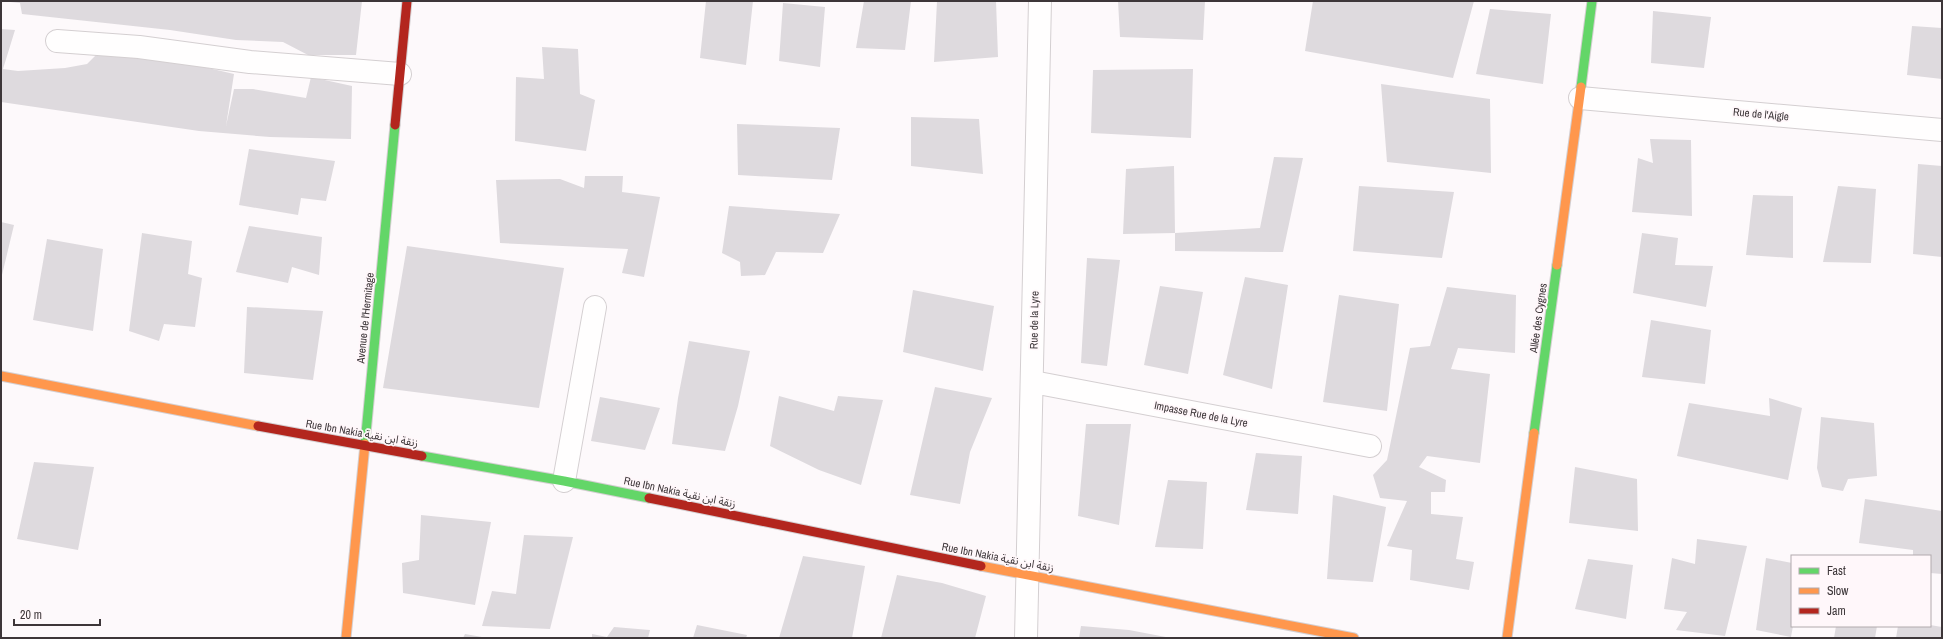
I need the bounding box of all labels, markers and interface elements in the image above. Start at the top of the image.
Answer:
street label: Rue de l'Aigle [1733,105,1789,123]
street label: Avenue de l'Hermitage [353,272,377,365]
street label: Allée des Cygnes [1526,282,1550,355]
street label: Rue de la Lyre [1026,291,1042,349]
street label: Impasse Rue de la Lyre [1153,398,1249,430]
street label: Rue Ibn Nakia زنقة ابن نقية [305,416,419,450]
street label: Rue Ibn Nakia زنقة ابن نقية [623,473,737,511]
street label: Rue Ibn Nakia زنقة ابن نقية [941,539,1055,575]
legend [1791,555,1931,627]
text: Fast [1827,563,1846,579]
text: Slow [1827,583,1849,599]
scale bar [14,601,100,627]
text: Jam [1827,603,1846,619]
text: 20 m [20,607,42,623]

